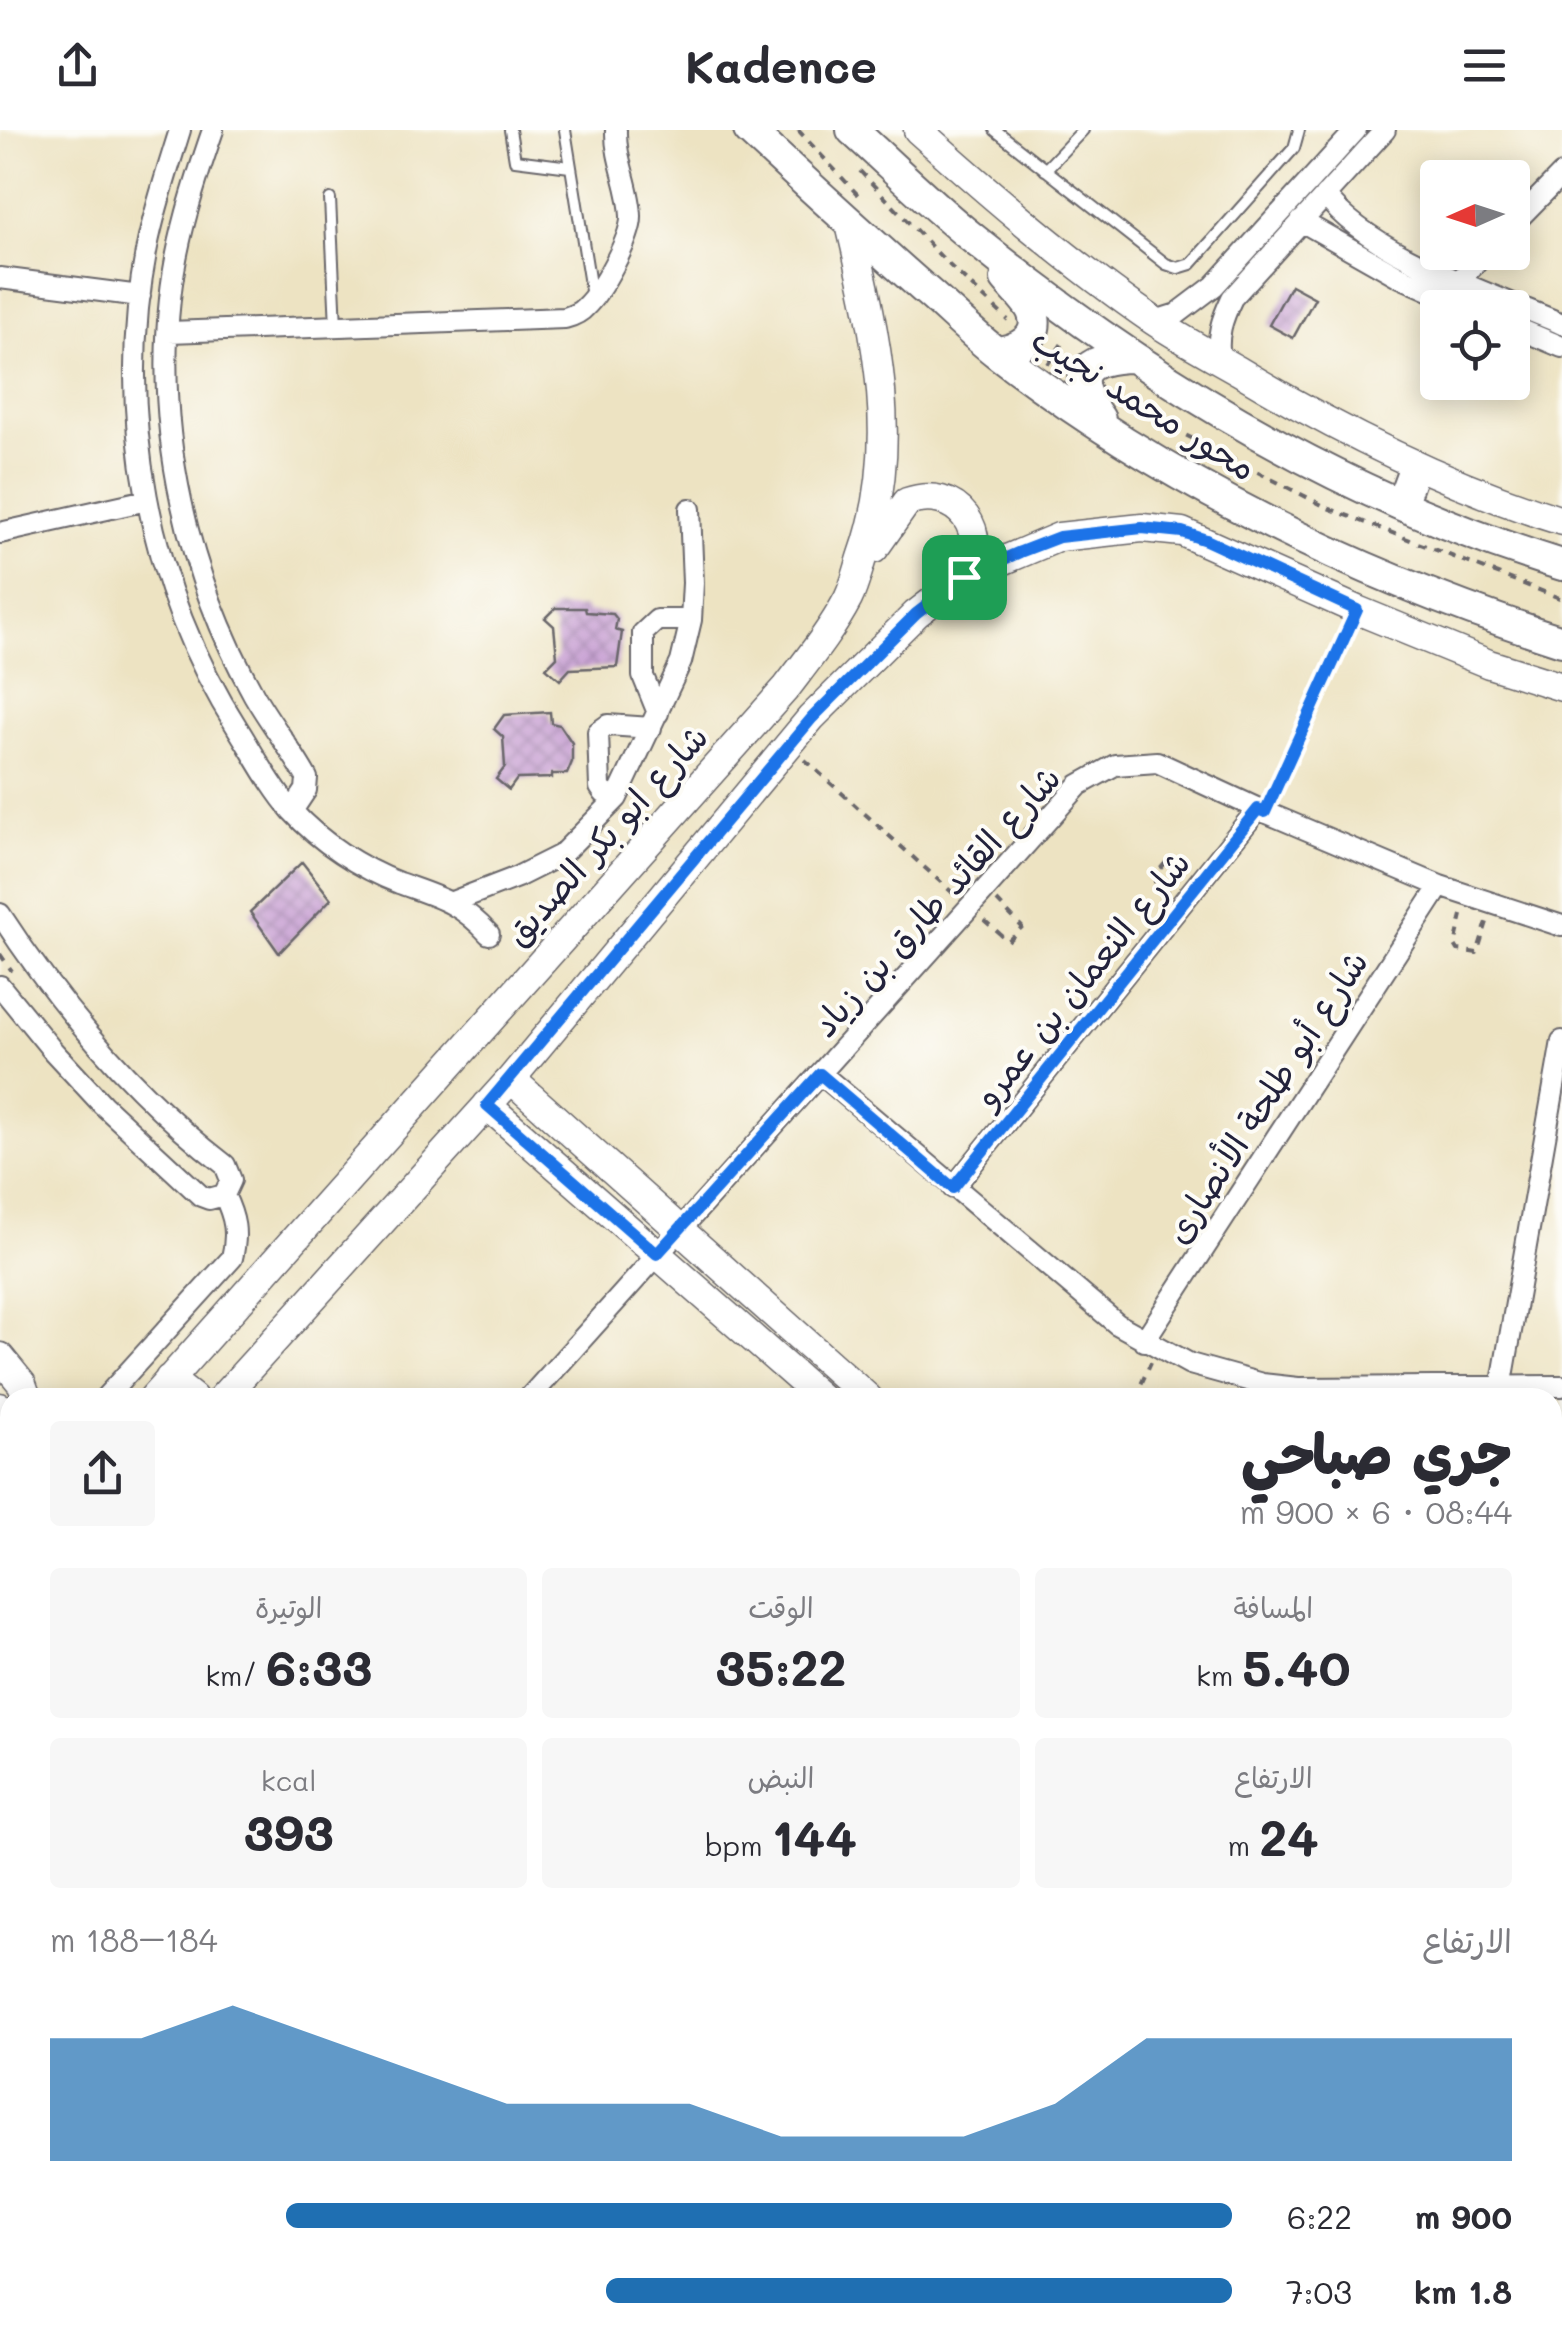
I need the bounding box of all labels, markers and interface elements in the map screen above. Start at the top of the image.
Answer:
text: Kadence [685,36,877,94]
icon: share [50,38,105,93]
icon: menu [1457,38,1512,93]
north arrow [1420,160,1530,270]
map controls [1420,160,1530,400]
button: locate [1420,290,1530,400]
street label: محور محمد نجيب [1024,315,1266,489]
pin [922,535,1007,620]
icon: arrive [937,550,992,605]
street label: شارع ابو بكر الصديق [493,714,720,957]
street label: شارع القائد طارق بن زياد [801,755,1072,1048]
street label: شارع النعمان بن عمرو [961,840,1202,1121]
street label: شارع أبو طلحة الأنصارى [1153,941,1380,1254]
text: جري صباحي [1241,1416,1512,1488]
button: share [50,1421,155,1526]
text: 08:44 · 6 × 900 m [1240,1490,1512,1532]
text: الوتيرة [255,1589,322,1625]
text: الوقت [748,1589,814,1625]
text: المسافة [1233,1589,1313,1625]
text: 6:33 [266,1633,372,1699]
text: 35:22 [716,1633,846,1699]
text: 5.40 [1242,1633,1351,1699]
text: /km [205,1657,266,1693]
text: km [1196,1657,1242,1693]
text: النبض [748,1759,814,1795]
text: الارتفاع [1234,1759,1313,1795]
text: kcal [261,1762,317,1798]
text: 393 [244,1798,334,1864]
text: 144 [771,1803,857,1869]
text: 24 [1259,1803,1319,1869]
text: bpm [705,1827,771,1863]
text: m [1228,1827,1259,1863]
text: 184–188 m [50,1918,217,1960]
text: الارتفاع [1422,1919,1512,1961]
text: 6:22 [1287,2195,1352,2237]
text: 900 m [1415,2195,1512,2237]
text: 7:03 [1286,2270,1352,2312]
text: 1.8 km [1414,2270,1512,2312]

